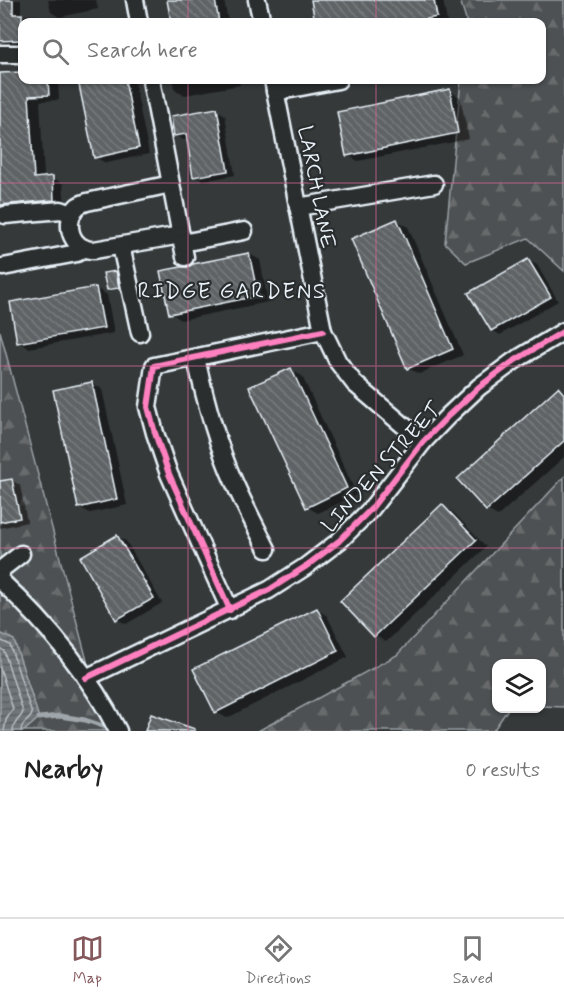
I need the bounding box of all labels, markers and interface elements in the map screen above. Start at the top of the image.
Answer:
search box [18,18,546,84]
icon: search [39,35,72,68]
text: Search here [87,37,198,65]
street label: LARCH LANE [290,123,342,251]
district label: RIDGE GARDENS [138,278,326,306]
street label: LINDEN STREET [316,396,448,539]
map controls [492,659,546,713]
button: layers [492,659,546,713]
text: Nearby [24,753,103,787]
text: 0 results [466,757,540,784]
tab: Map [71,932,104,989]
tab: Directions [245,932,311,989]
tab: Saved [453,932,493,989]

